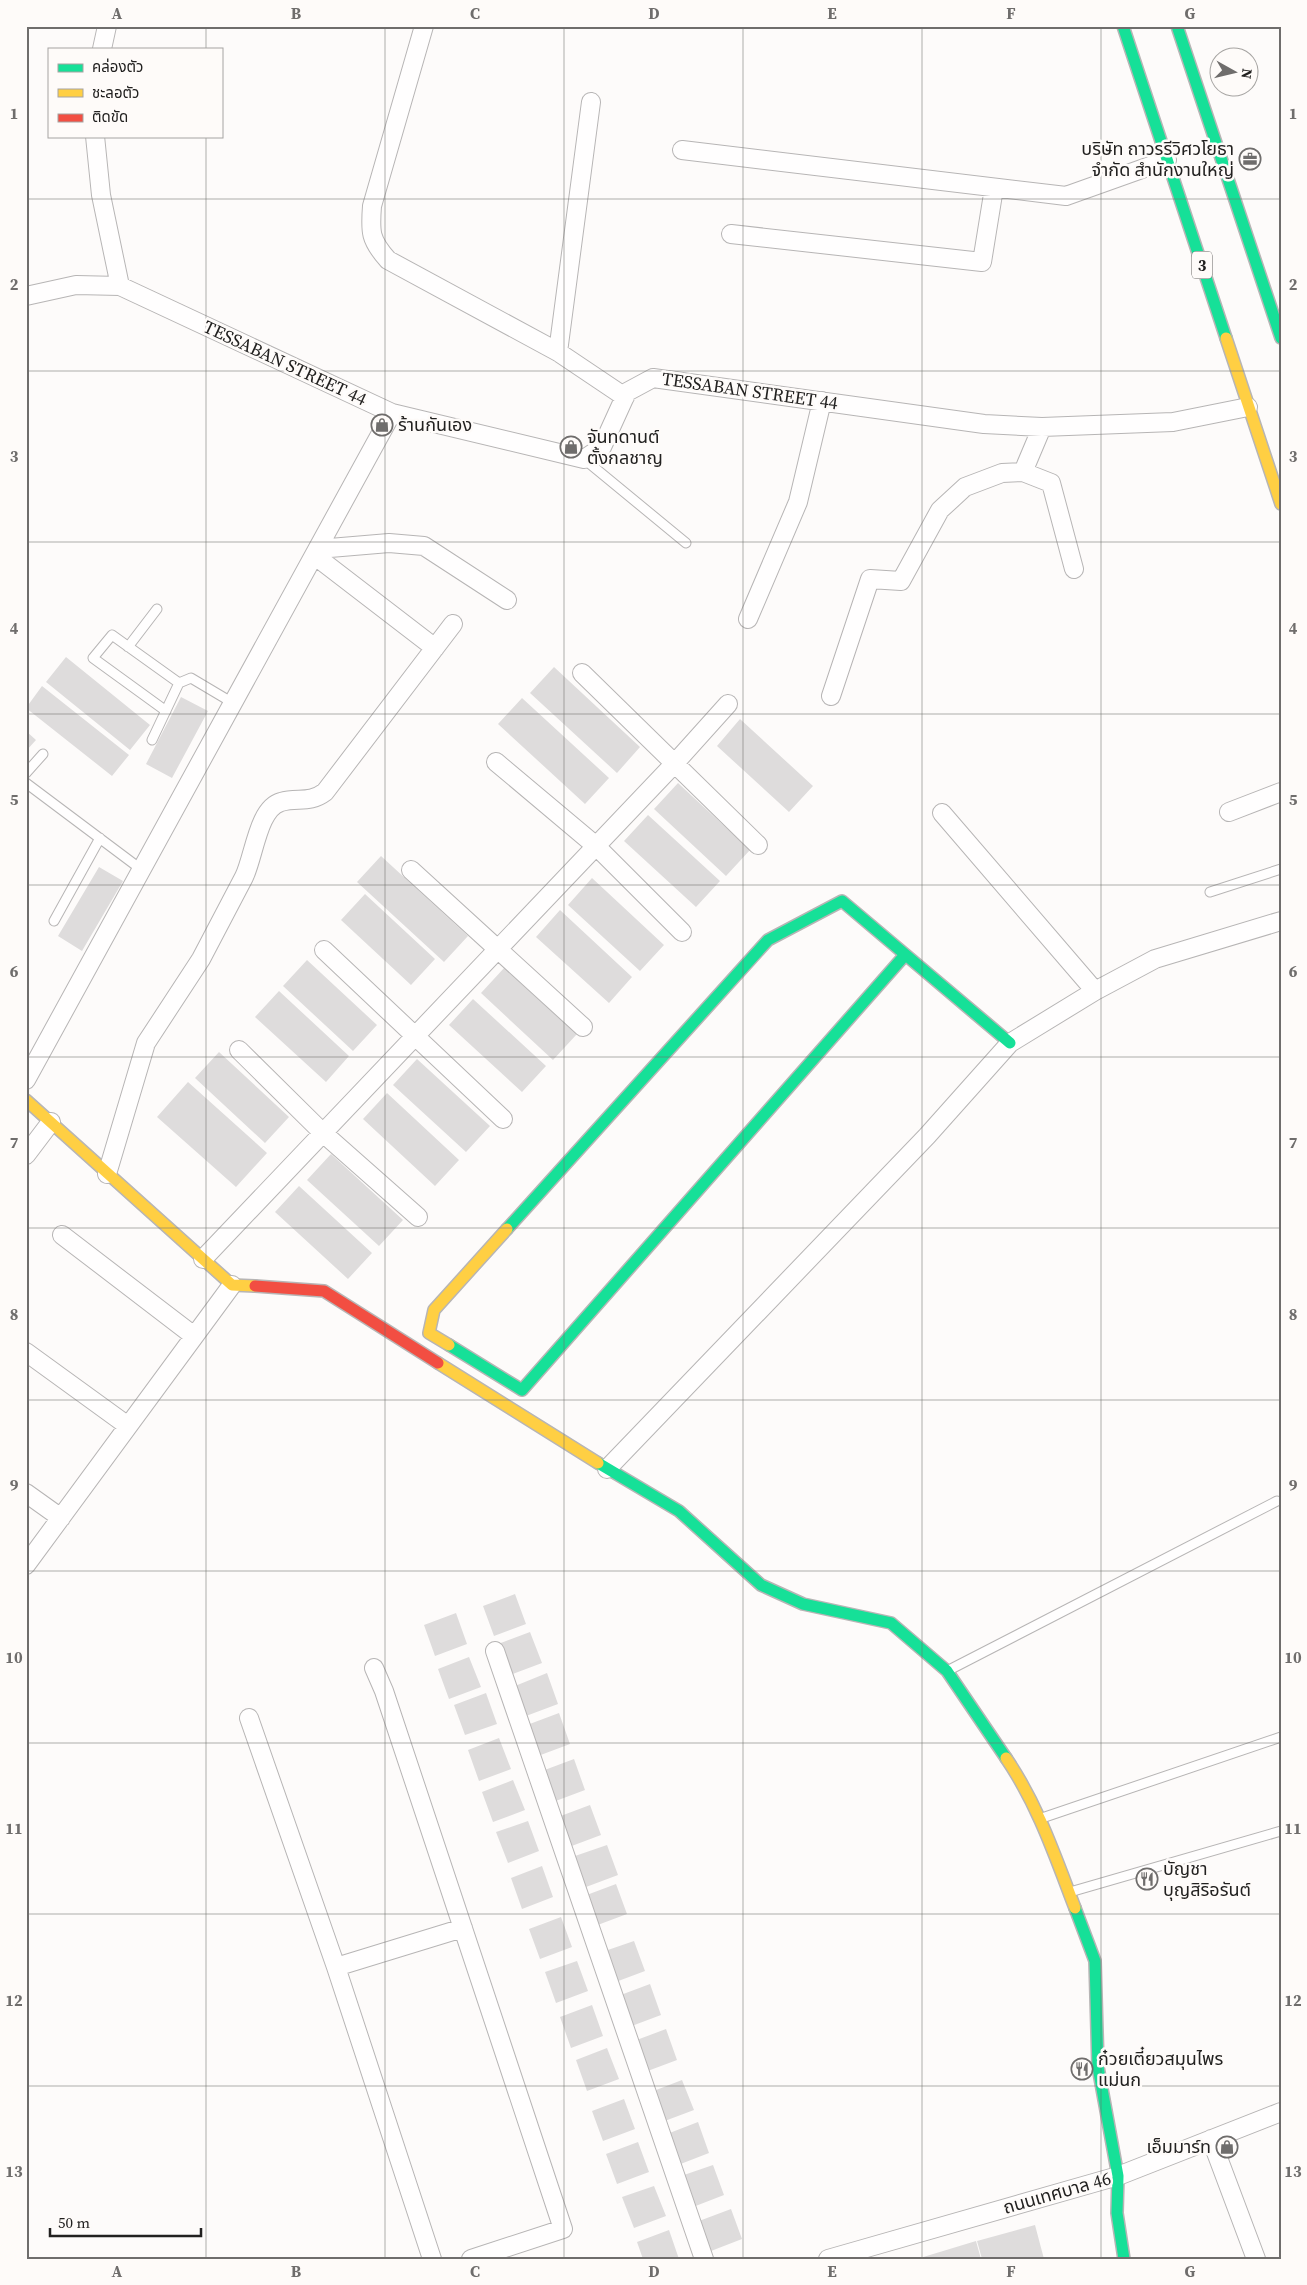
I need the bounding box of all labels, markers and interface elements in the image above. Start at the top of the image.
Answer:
text: A [112,2,123,24]
text: B [291,2,302,24]
text: C [470,2,480,24]
text: D [648,2,660,24]
text: E [827,2,837,24]
text: F [1006,2,1016,24]
text: G [1185,2,1196,24]
legend [48,48,222,138]
north arrow [1210,48,1260,98]
text: คล่องตัว [92,56,143,77]
text: N [1236,67,1257,80]
text: ชะลอตัว [92,82,139,103]
text: 1 [10,102,18,124]
text: 1 [1289,102,1297,124]
text: ติดขัด [92,106,128,127]
place label: บริษัท ถาวรรีวิศวโยธา จำกัด สำนักงานใหญ่ [1081,136,1234,182]
office icon: บริษัท ถาวรรีวิศวโยธา จำกัด สำนักงานใหญ่ [1238,147,1262,171]
road number: 3 [1192,252,1212,278]
text: 2 [10,273,19,295]
text: 2 [1289,273,1298,295]
street label: TESSABAN STREET 44 [200,314,371,411]
street label: TESSABAN STREET 44 [660,366,840,415]
place label: ร้านกันเอง [398,412,472,437]
shop icon: ร้านกันเอง [370,413,394,437]
place label: จันทดานต์ ตั้งกลชาญ [587,424,663,470]
shop icon: จันทดานต์ ตั้งกลชาญ [559,435,583,459]
text: 3 [10,445,19,467]
text: 3 [1289,445,1298,467]
text: 4 [10,617,19,639]
text: 4 [1289,617,1298,639]
text: 5 [10,788,19,810]
text: 5 [1289,788,1298,810]
text: 6 [10,960,19,982]
text: 6 [1289,960,1298,982]
text: 7 [10,1131,19,1153]
text: 7 [1289,1131,1298,1153]
text: 8 [10,1303,18,1325]
text: 8 [1289,1303,1297,1325]
text: 9 [10,1474,19,1496]
text: 9 [1289,1474,1298,1496]
text: 10 [5,1646,23,1668]
text: 10 [1284,1646,1302,1668]
text: 11 [5,1817,23,1839]
text: 11 [1284,1817,1302,1839]
place label: บัญชา บุญสิริอรันต์ [1163,1856,1251,1902]
restaurant icon: บัญชา บุญสิริอรันต์ [1135,1867,1159,1891]
text: 12 [5,1989,23,2011]
text: 12 [1284,1989,1302,2011]
place label: ก๋วยเตี๋ยวสมุนไพร แม่นก [1098,2046,1223,2092]
restaurant icon: ก๋วยเตี๋ยวสมุนไพร แม่นก [1070,2057,1094,2081]
place label: เอ็มมาร์ท [1146,2134,1211,2159]
shop icon: เอ็มมาร์ท [1215,2135,1239,2159]
text: 13 [5,2160,23,2182]
text: 13 [1284,2160,1302,2182]
street label: ถนนเทศบาล 46 [1000,2165,1114,2220]
scale bar [50,2205,201,2237]
text: 50 m [58,2212,90,2233]
text: A [112,2260,123,2282]
text: B [291,2260,302,2282]
text: C [470,2260,480,2282]
text: D [648,2260,660,2282]
text: E [827,2260,837,2282]
text: F [1006,2260,1016,2282]
text: G [1185,2260,1196,2282]

